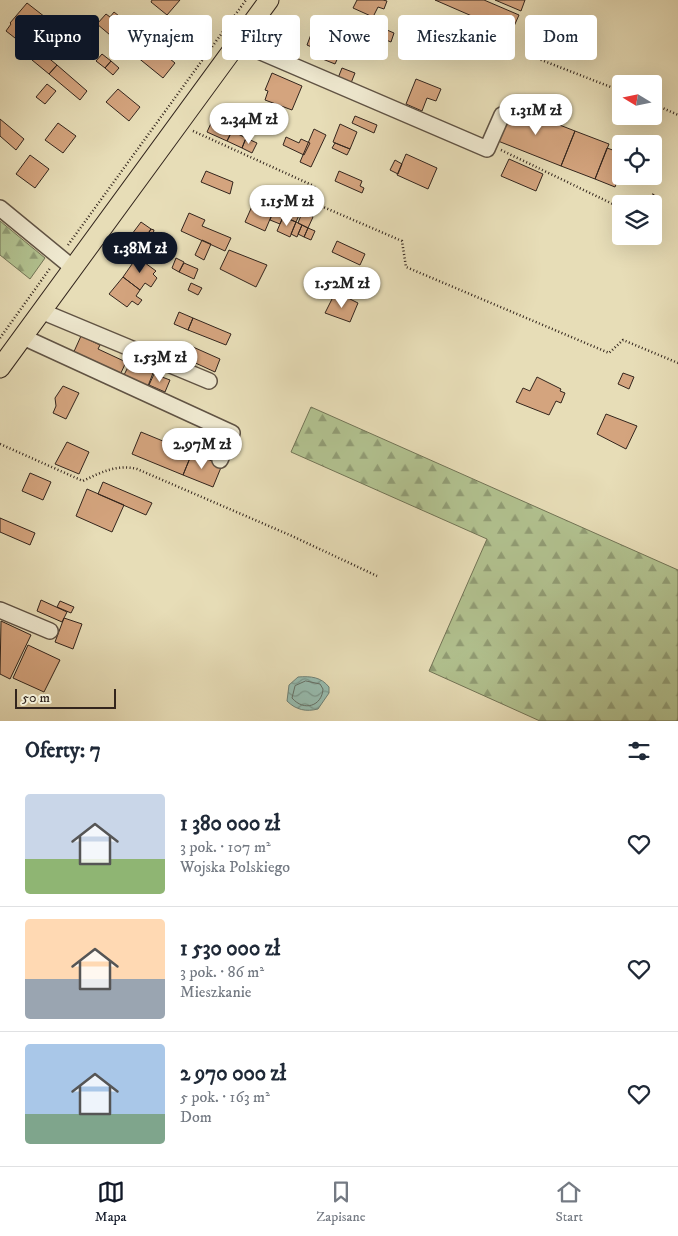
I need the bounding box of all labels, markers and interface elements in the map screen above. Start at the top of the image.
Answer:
chip: Kupno [15,15,99,60]
chip: Wynajem [109,15,212,60]
chip: Filtry [222,15,300,60]
chip: Nowe [310,15,388,60]
chip: Mieszkanie [398,15,515,60]
chip: Dom [525,15,597,60]
north arrow [612,75,662,125]
map controls [612,75,662,245]
pin: 1.31M zł [484,94,588,136]
text: 1.31M zł [510,100,562,120]
pin: 2.34M zł [197,102,301,145]
text: 2.34M zł [221,109,277,129]
button: locate [612,135,662,185]
pin: 1.15M zł [235,184,339,227]
text: 1.15M zł [260,191,314,211]
button: layers [612,195,662,245]
pin: 1.38M zł [88,232,192,274]
text: 1.38M zł [113,238,167,258]
pin: 1.52M zł [290,266,394,309]
text: 1.52M zł [314,273,370,293]
pin: 1.53M zł [108,340,212,383]
text: 1.53M zł [133,347,187,367]
pin: 2.97M zł [150,428,254,470]
text: 2.97M zł [173,434,231,454]
scale bar [15,686,116,709]
text: 50 m [22,689,50,707]
icon: filters [625,737,653,765]
text: Oferty: 7 [25,738,101,764]
text: 1 380 000 zł [180,811,280,837]
icon: home [65,814,125,874]
icon: heart [625,830,653,858]
text: 3 pok. · 107 m² [180,837,271,857]
text: Wojska Polskiego [180,857,290,877]
text: 1 530 000 zł [180,936,280,962]
icon: home [65,939,125,999]
icon: heart [625,955,653,983]
text: 3 pok. · 86 m² [180,962,264,982]
text: Mieszkanie [180,982,252,1002]
text: 2 970 000 zł [180,1061,286,1087]
icon: home [65,1064,125,1124]
icon: heart [625,1080,653,1108]
text: 5 pok. · 163 m² [180,1087,270,1107]
text: Dom [180,1107,212,1127]
tab: Mapa [95,1178,127,1226]
tab: Zapisane [316,1178,365,1226]
tab: Start [555,1178,583,1226]

